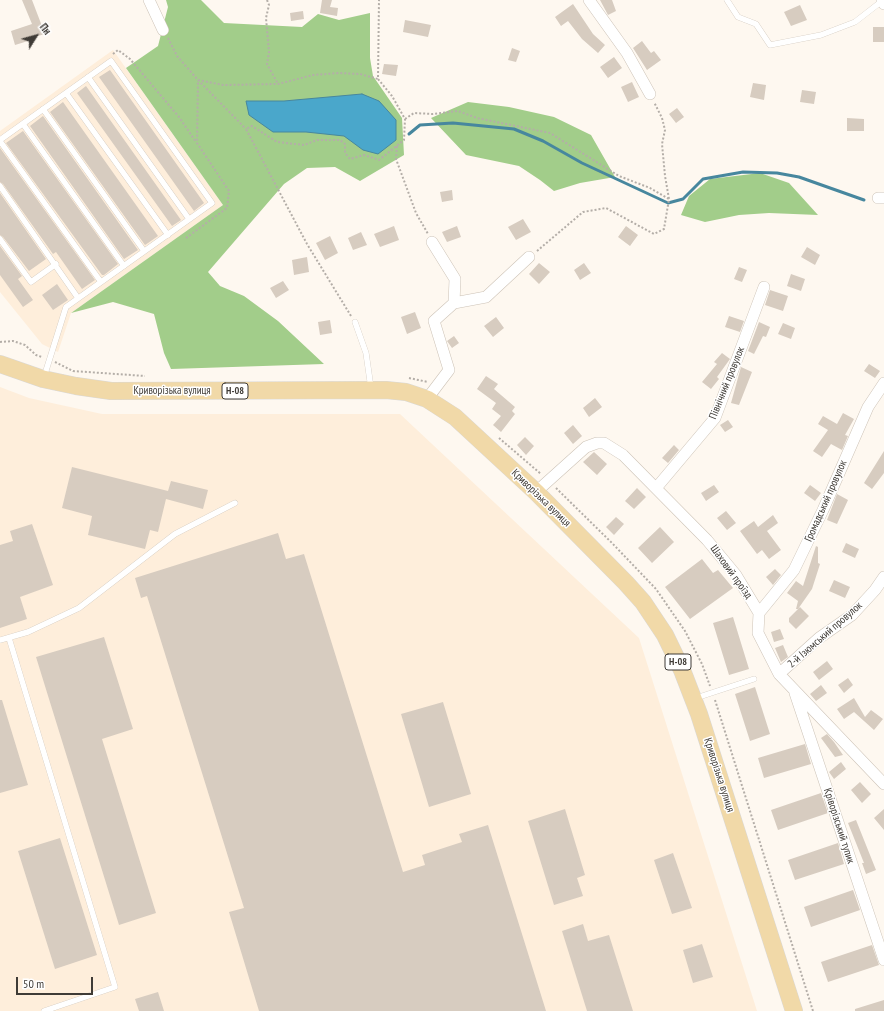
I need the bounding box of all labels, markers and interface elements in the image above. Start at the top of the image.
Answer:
north arrow [16,16,56,56]
text: Пн [37,20,54,37]
street label: Північний провулок [706,345,748,421]
road number: Н-08 [222,383,248,399]
street label: Криворізька вулиця [133,384,211,398]
street label: Громадський провулок [802,458,850,544]
street label: Криворізька вулиця [509,466,573,530]
street label: Шаховий проїзд [707,543,755,601]
street label: 2-й Ізюмський провулок [785,599,865,671]
road number: Н-08 [665,654,691,670]
street label: Криворізька вулиця [701,736,737,814]
street label: Кріворізський тупик [821,787,857,865]
scale bar [18,969,95,995]
text: 50 m [23,976,44,991]

